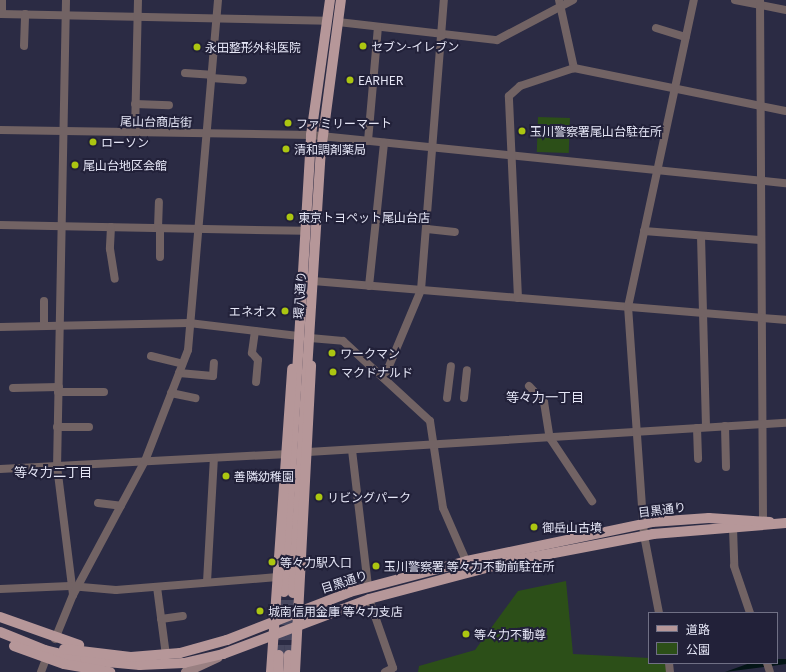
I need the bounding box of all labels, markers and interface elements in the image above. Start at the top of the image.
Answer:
place label: セブン-イレブン [371,39,459,53]
place label: 永田整形外科医院 [205,40,301,54]
marker: セブン-イレブン [358,41,368,51]
marker: 永田整形外科医院 [192,42,202,52]
place label: EARHER [358,73,403,87]
marker: EARHER [345,75,355,85]
street label: 尾山台商店街 [120,113,192,129]
place label: ファミリーマート [296,116,392,130]
marker: ファミリーマート [283,118,293,128]
place label: 玉川警察署尾山台駐在所 [530,124,662,138]
marker: 玉川警察署尾山台駐在所 [517,126,527,136]
place label: ローソン [101,135,149,149]
marker: ローソン [88,137,98,147]
place label: 清和調剤薬局 [294,142,366,156]
marker: 清和調剤薬局 [281,144,291,154]
place label: 尾山台地区会館 [83,158,167,172]
marker: 尾山台地区会館 [70,160,80,170]
place label: 東京トヨペット尾山台店 [298,210,430,224]
marker: 東京トヨペット尾山台店 [285,212,295,222]
street label: 環八通り [290,271,308,319]
place label: エネオス [229,304,277,318]
marker: エネオス [280,306,290,316]
place label: ワークマン [340,346,400,360]
marker: ワークマン [327,348,337,358]
place label: マクドナルド [341,365,413,379]
marker: マクドナルド [328,367,338,377]
district label: 等々力一丁目 [506,389,584,405]
district label: 等々力二丁目 [14,464,92,480]
place label: 善隣幼稚園 [234,469,294,483]
marker: 善隣幼稚園 [221,471,231,481]
place label: リビングパーク [327,490,411,504]
marker: リビングパーク [314,492,324,502]
street label: 目黒通り [637,499,687,519]
place label: 御岳山古墳 [542,520,602,534]
marker: 御岳山古墳 [529,522,539,532]
place label: 等々力駅入口 [280,555,352,569]
marker: 等々力駅入口 [267,557,277,567]
place label: 玉川警察署 等々力不動前駐在所 [384,559,555,573]
marker: 玉川警察署 等々力不動前駐在所 [371,561,381,571]
street label: 目黒通り [319,567,369,595]
place label: 城南信用金庫 等々力支店 [268,604,403,618]
marker: 城南信用金庫 等々力支店 [255,606,265,616]
legend [648,612,778,664]
text: 道路 [686,620,710,637]
place label: 等々力不動尊 [474,627,546,641]
marker: 等々力不動尊 [461,629,471,639]
text: 公園 [686,640,710,657]

